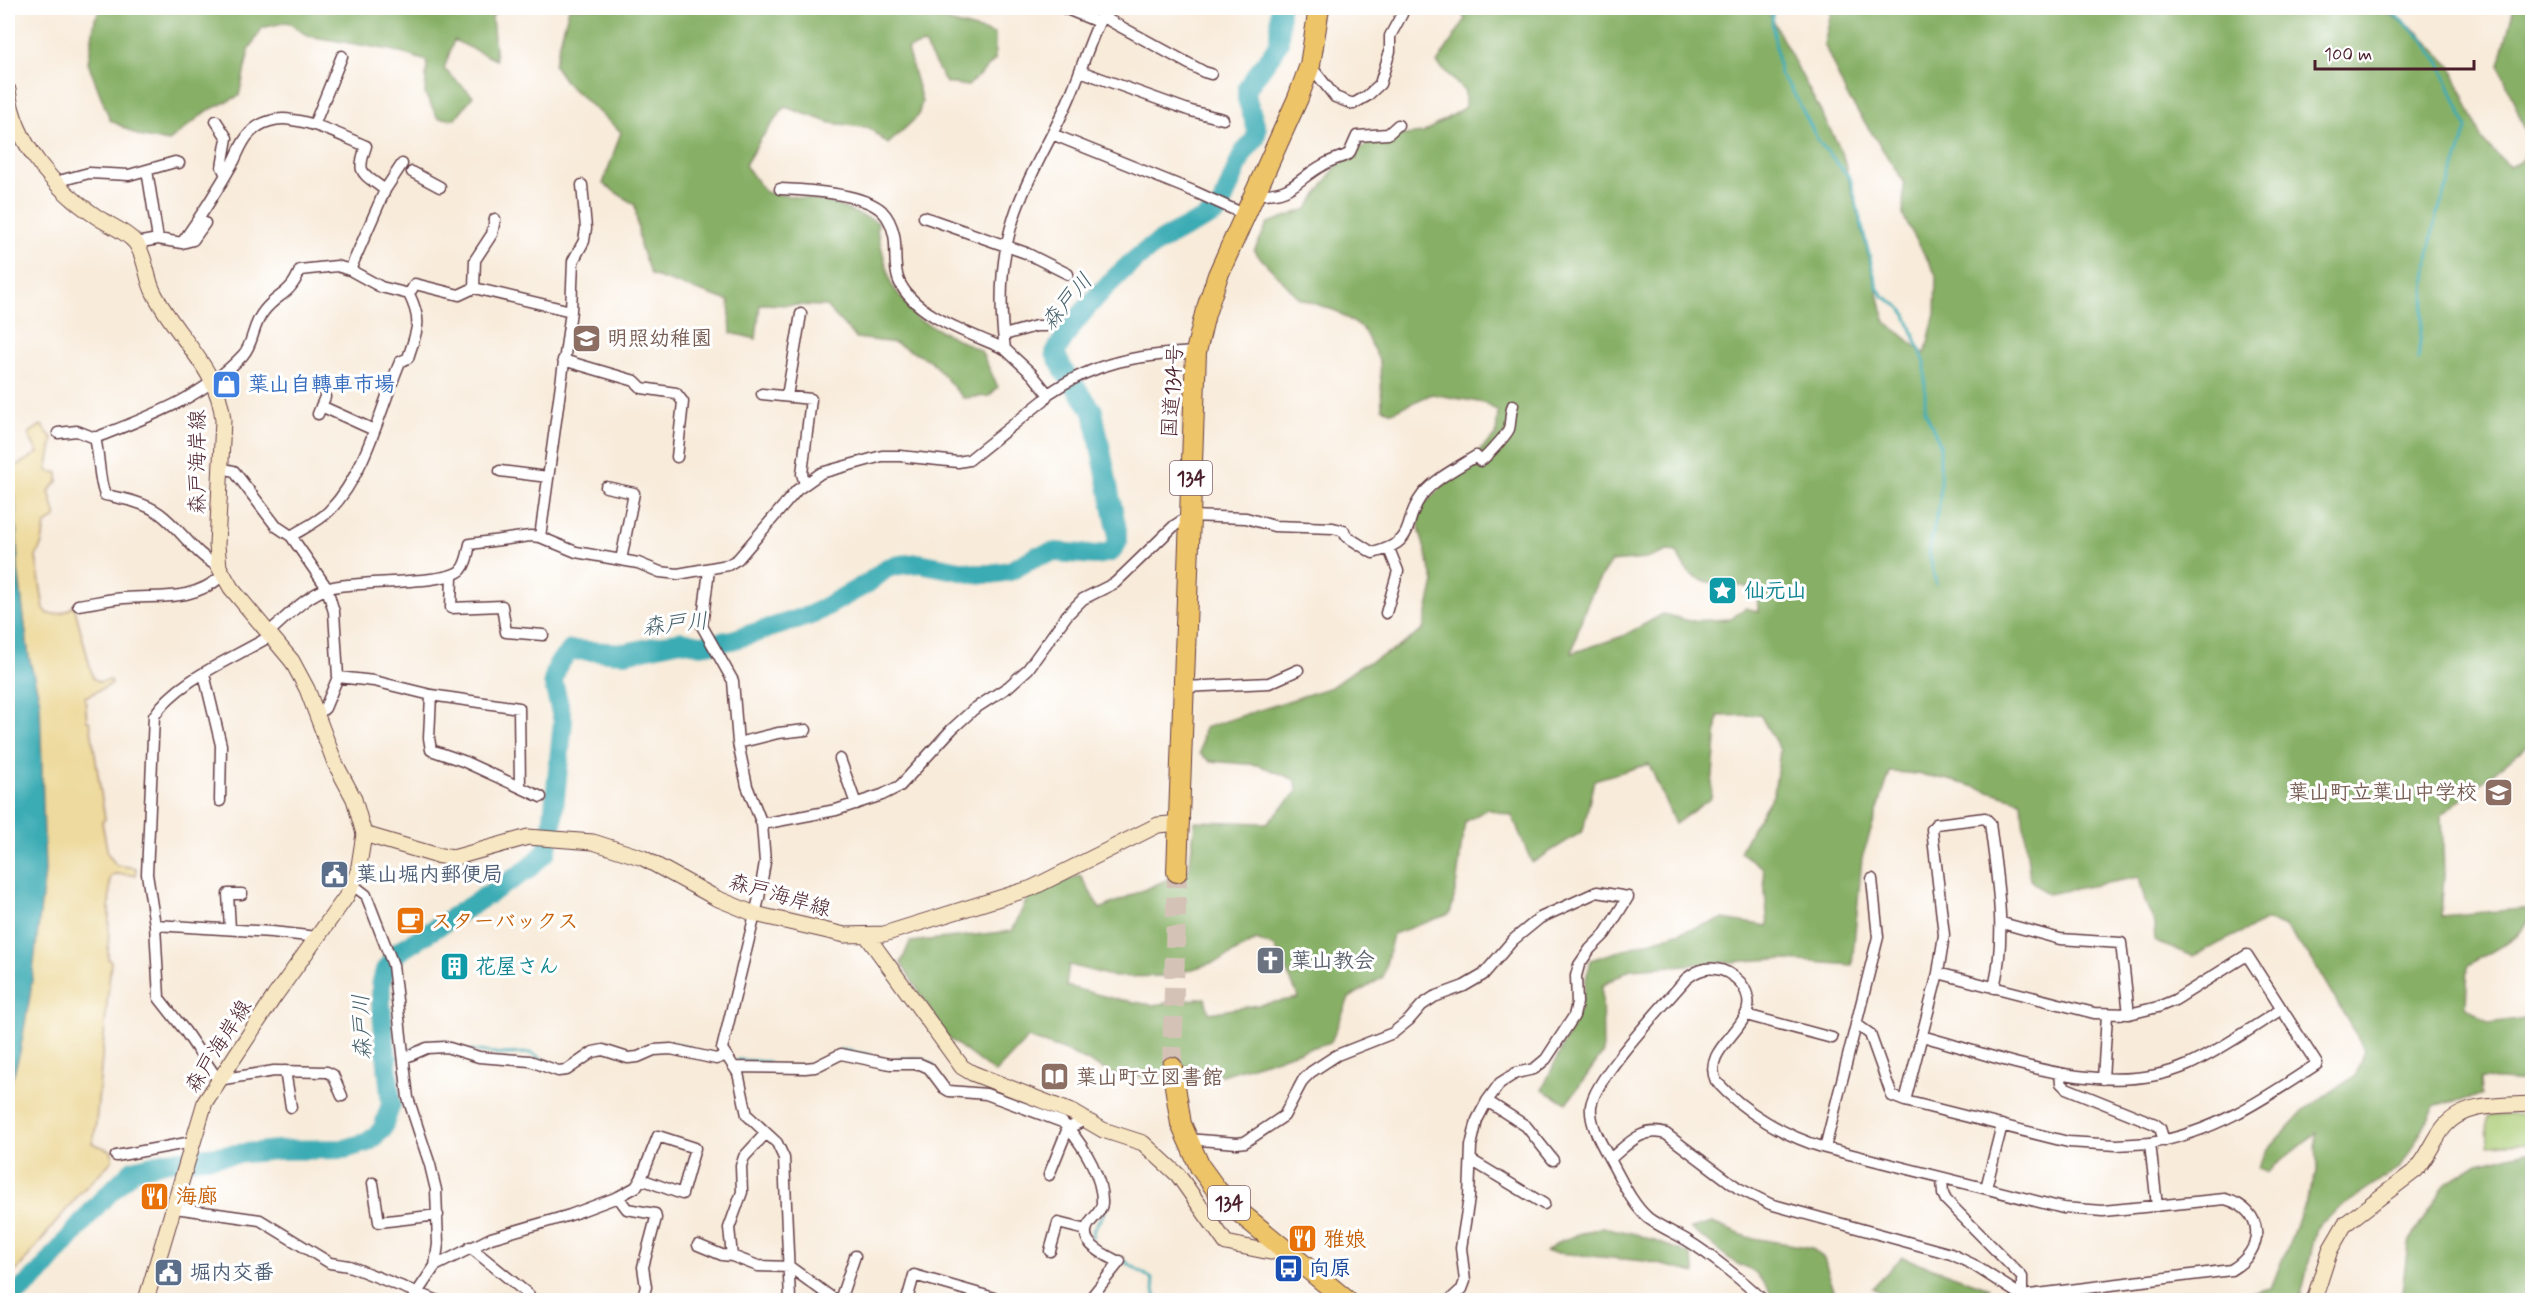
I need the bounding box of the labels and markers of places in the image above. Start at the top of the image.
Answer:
school or university icon: 明照幼稚園 [570,322,602,354]
place label: 明照幼稚園 [607,325,712,353]
shop icon: 葉山自轉車市場 [211,368,243,400]
place label: 葉山自轉車市場 [248,371,395,399]
place icon: 仙元山 [1707,574,1739,606]
place label: 仙元山 [1744,577,1807,605]
school or university icon: 葉山町立葉山中学校 [2482,776,2514,808]
place label: 葉山町立葉山中学校 [2288,779,2477,807]
public building icon: 葉山堀内郵便局 [319,858,351,890]
place label: 葉山堀内郵便局 [356,861,503,889]
cafe icon: スターバックス [394,905,426,937]
place label: スターバックス [431,908,578,936]
church icon: 葉山教会 [1254,944,1286,976]
place label: 葉山教会 [1291,947,1375,975]
building icon: 花屋さん [438,950,470,982]
place label: 花屋さん [475,953,559,981]
library icon: 葉山町立図書館 [1039,1061,1071,1093]
place label: 葉山町立図書館 [1076,1064,1223,1092]
restaurant icon: 海廊 [139,1180,171,1212]
place label: 海廊 [176,1183,218,1211]
restaurant icon: 雅娘 [1287,1223,1319,1255]
place label: 雅娘 [1324,1226,1366,1254]
bus stop icon: 向原 [1272,1252,1304,1284]
place label: 向原 [1309,1255,1351,1283]
public building icon: 堀内交番 [153,1256,185,1288]
place label: 堀内交番 [190,1259,274,1287]

